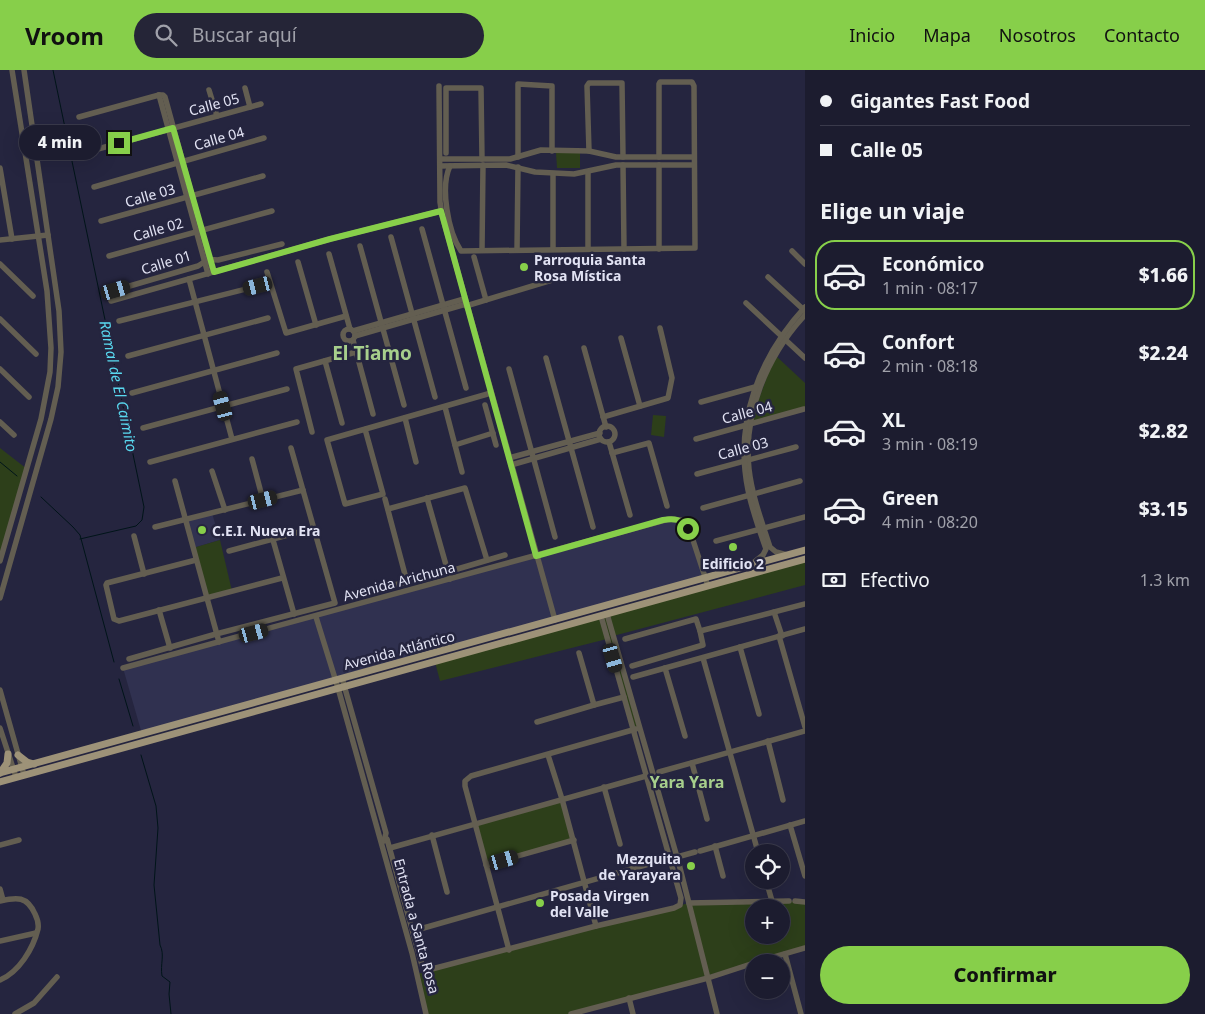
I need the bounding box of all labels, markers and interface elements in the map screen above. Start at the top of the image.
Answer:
search box [134,13,484,58]
text: Vroom [25,19,104,52]
icon: search [152,21,180,49]
text: Buscar aquí [192,22,297,48]
text: Inicio [849,23,895,47]
text: Mapa [923,23,971,47]
text: Nosotros [999,23,1076,47]
text: Contacto [1104,23,1180,47]
street label: Calle 05 [187,88,241,120]
text: Gigantes Fast Food [850,88,1030,114]
street label: Calle 04 [192,122,246,154]
callout: 4 min [19,126,102,160]
text: 4 min [38,131,82,153]
route end [108,132,130,154]
text: Calle 05 [850,137,923,163]
street label: Calle 03 [123,179,177,211]
text: Elige un viaje [820,195,965,225]
street label: Calle 02 [131,213,185,245]
street label: Calle 01 [139,245,193,279]
place label: Parroquia Santa Rosa Mística [534,250,646,285]
text: Económico [882,251,984,277]
icon: car [822,253,867,298]
marker: Parroquia Santa Rosa Mística [518,261,530,273]
text: $1.66 [1139,262,1188,288]
car [241,275,274,297]
text: 1 min · 08:17 [882,277,978,299]
car [99,279,132,301]
water label: Ramal de El Caimito [95,319,143,453]
text: Confort [882,329,954,355]
icon: car [822,331,867,376]
district label: El Tiamo [332,340,412,366]
text: $2.24 [1139,340,1188,366]
text: 2 min · 08:18 [882,355,978,377]
car [211,390,234,422]
street label: Calle 04 [720,396,774,428]
text: XL [882,407,905,433]
icon: car [822,409,867,454]
text: $2.82 [1139,418,1188,444]
street label: Calle 03 [716,432,770,464]
text: 3 min · 08:19 [882,433,978,455]
text: Green [882,485,939,511]
icon: car [822,487,867,532]
car [246,489,279,511]
text: $3.15 [1139,496,1188,522]
text: 4 min · 08:20 [882,511,978,533]
route start [677,518,699,540]
place label: C.E.I. Nueva Era [212,521,321,540]
marker: C.E.I. Nueva Era [196,524,208,536]
marker: Edificio 2 [727,541,739,553]
place label: Edificio 2 [702,554,764,573]
street label: Avenida Arichuna [341,557,457,605]
icon: cash [820,566,848,594]
text: Efectivo [860,567,930,593]
text: 1.3 km [1140,569,1190,591]
car [237,622,270,644]
street label: Avenida Atlántico [341,626,457,674]
car [601,642,624,674]
district label: Yara Yara [650,771,724,793]
map controls [745,844,790,999]
button: locate [745,844,790,889]
car [487,849,520,871]
place label: Mezquita de Yarayara [599,849,681,884]
street label: Entrada a Santa Rosa [390,856,444,996]
marker: Mezquita de Yarayara [685,860,697,872]
place label: Posada Virgen del Valle [550,886,649,921]
marker: Posada Virgen del Valle [534,897,546,909]
button: + [745,899,790,944]
button: Confirmar [820,946,1190,1004]
button: − [745,954,790,999]

